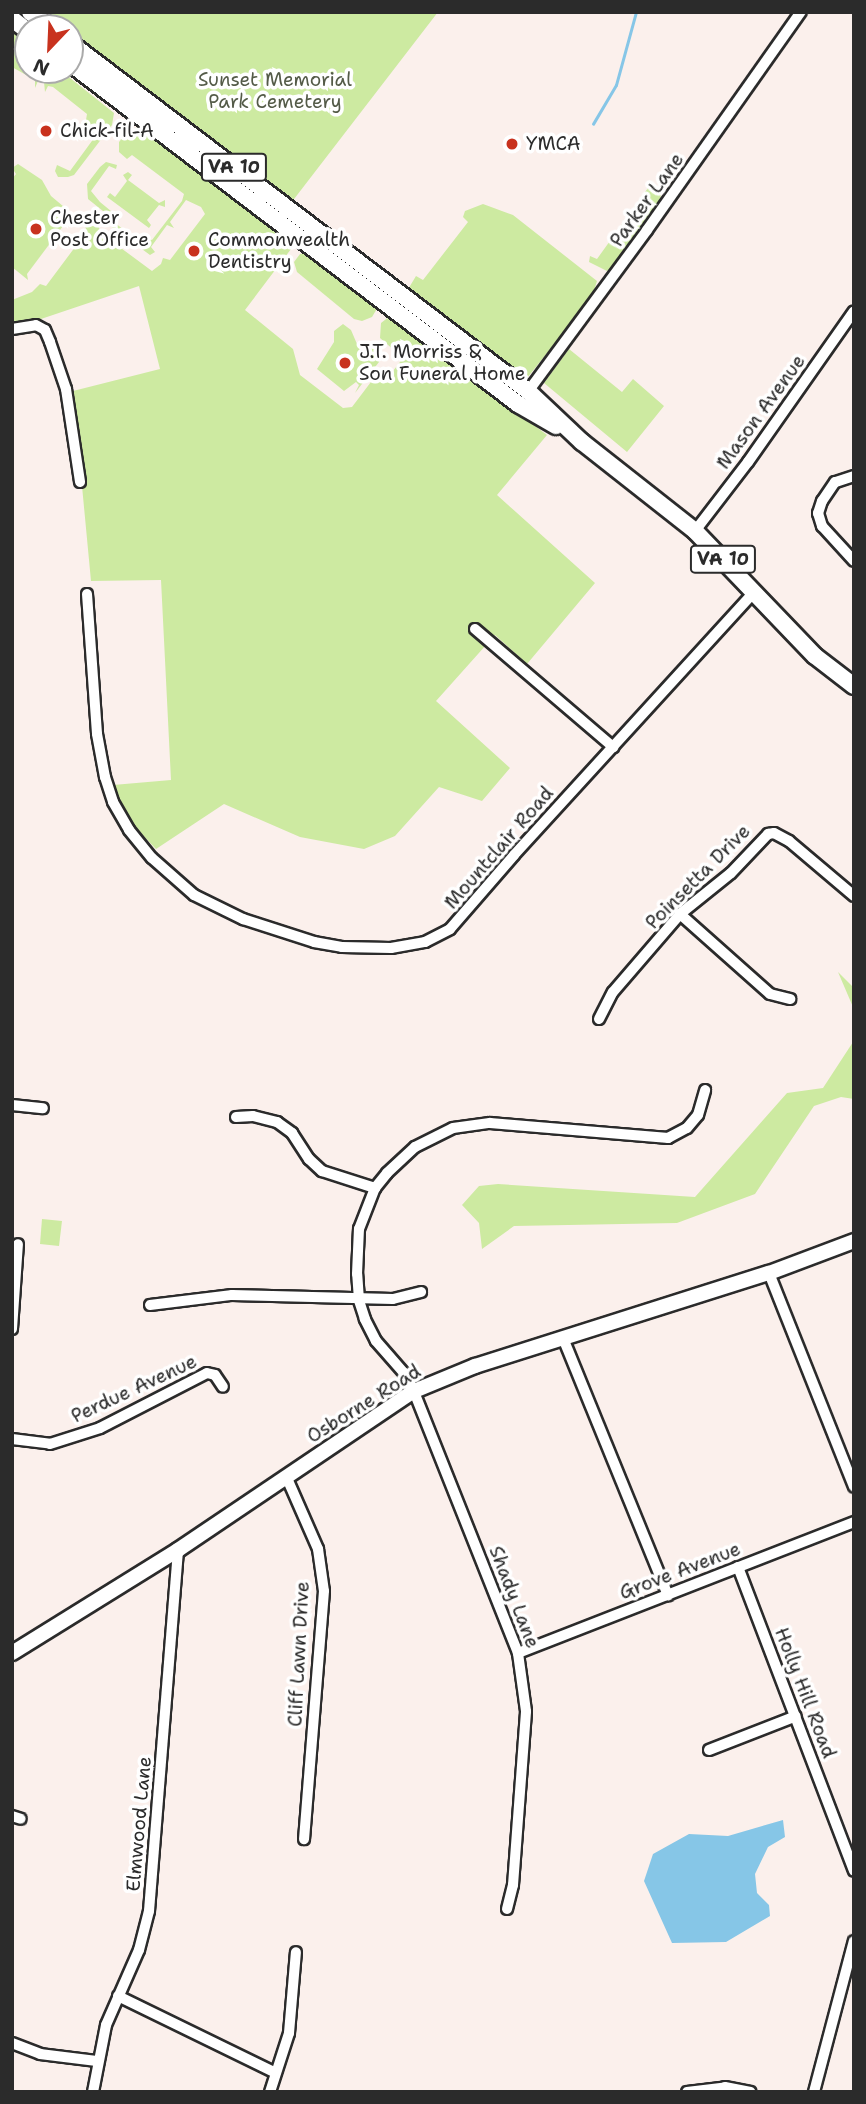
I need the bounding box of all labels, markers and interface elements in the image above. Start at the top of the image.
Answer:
north arrow [14,14,84,84]
text: N [30,53,53,81]
park label: Sunset Memorial Park Cemetery [198,69,352,113]
place label: Chick-fil-A [60,120,154,142]
marker: Chick-fil-A [38,123,54,139]
place label: YMCA [526,133,581,155]
marker: YMCA [504,136,520,152]
street label: Parker Lane [605,149,689,251]
road number: VA 10 [201,152,267,182]
place label: Chester Post Office [50,207,149,251]
marker: Chester Post Office [28,221,44,237]
place label: Commonwealth Dentistry [208,229,350,273]
marker: Commonwealth Dentistry [186,243,202,259]
place label: J.T. Morriss & Son Funeral Home [359,341,526,385]
street label: Mason Avenue [712,350,810,474]
marker: J.T. Morriss & Son Funeral Home [337,355,353,371]
road number: VA 10 [690,544,756,574]
street label: Mountclair Road [440,782,558,914]
street label: Poinsetta Drive [641,820,755,934]
street label: Perdue Avenue [68,1350,200,1428]
street label: Osborne Road [303,1360,425,1448]
street label: Grove Avenue [616,1537,744,1605]
street label: Shady Lane [484,1543,544,1651]
street label: Cliff Lawn Drive [284,1581,314,1727]
street label: Holly Hill Road [770,1624,840,1762]
street label: Elmwood Lane [122,1755,156,1893]

